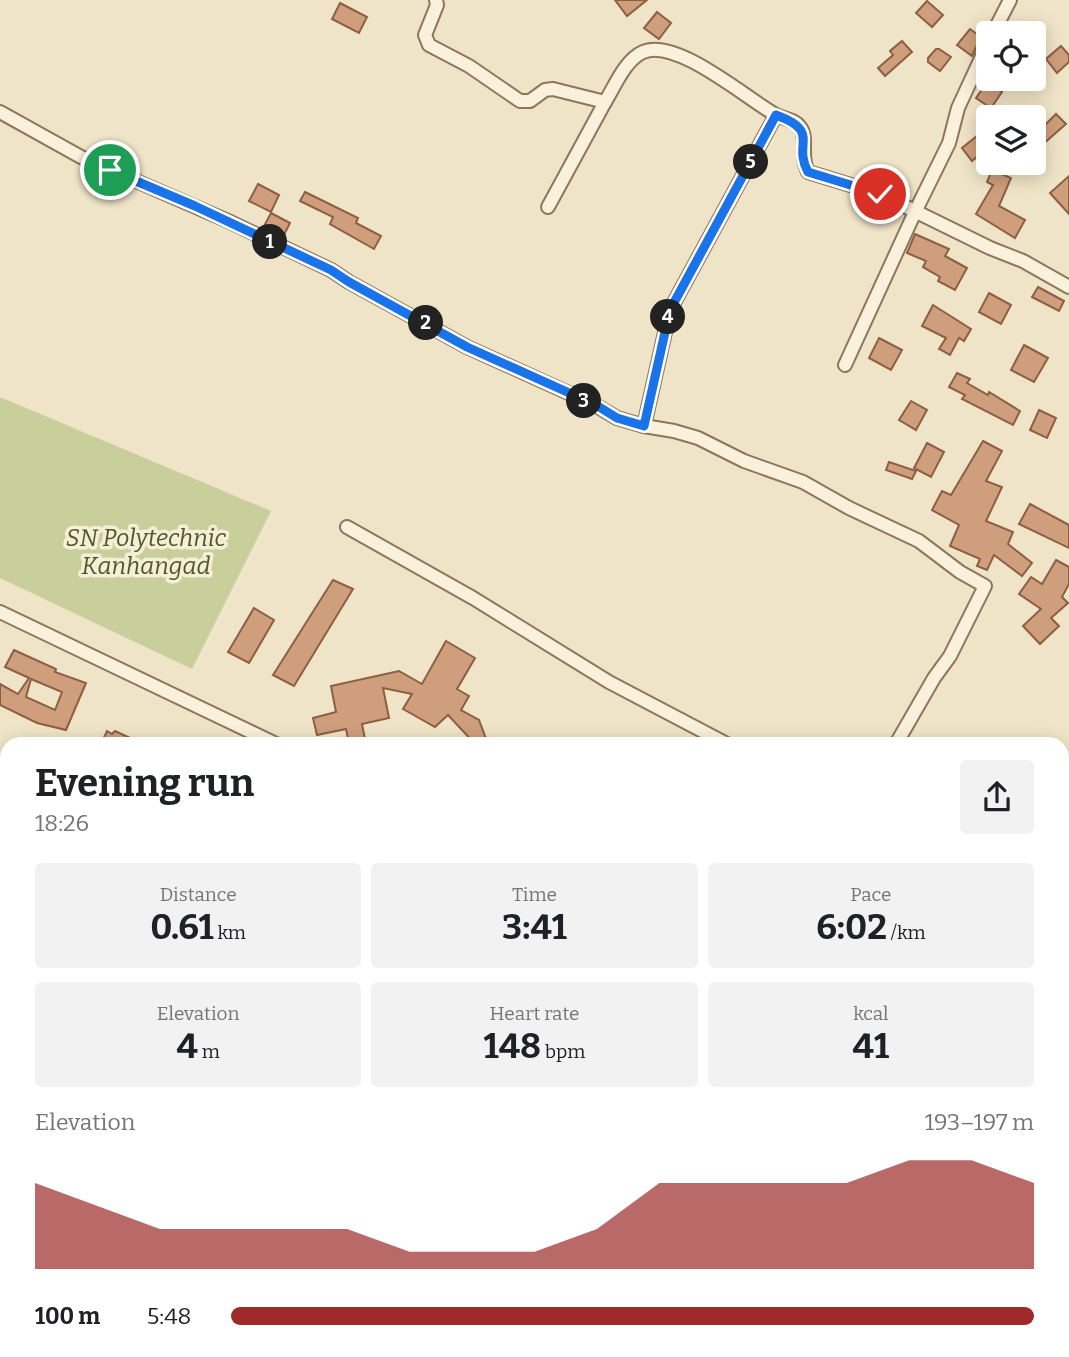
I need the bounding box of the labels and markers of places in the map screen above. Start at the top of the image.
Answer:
pin [80,140,140,200]
pin: 5 [734,144,768,180]
pin [850,164,910,224]
pin: 1 [252,224,288,260]
pin: 4 [650,300,686,334]
pin: 2 [408,306,444,340]
pin: 3 [566,384,602,418]

